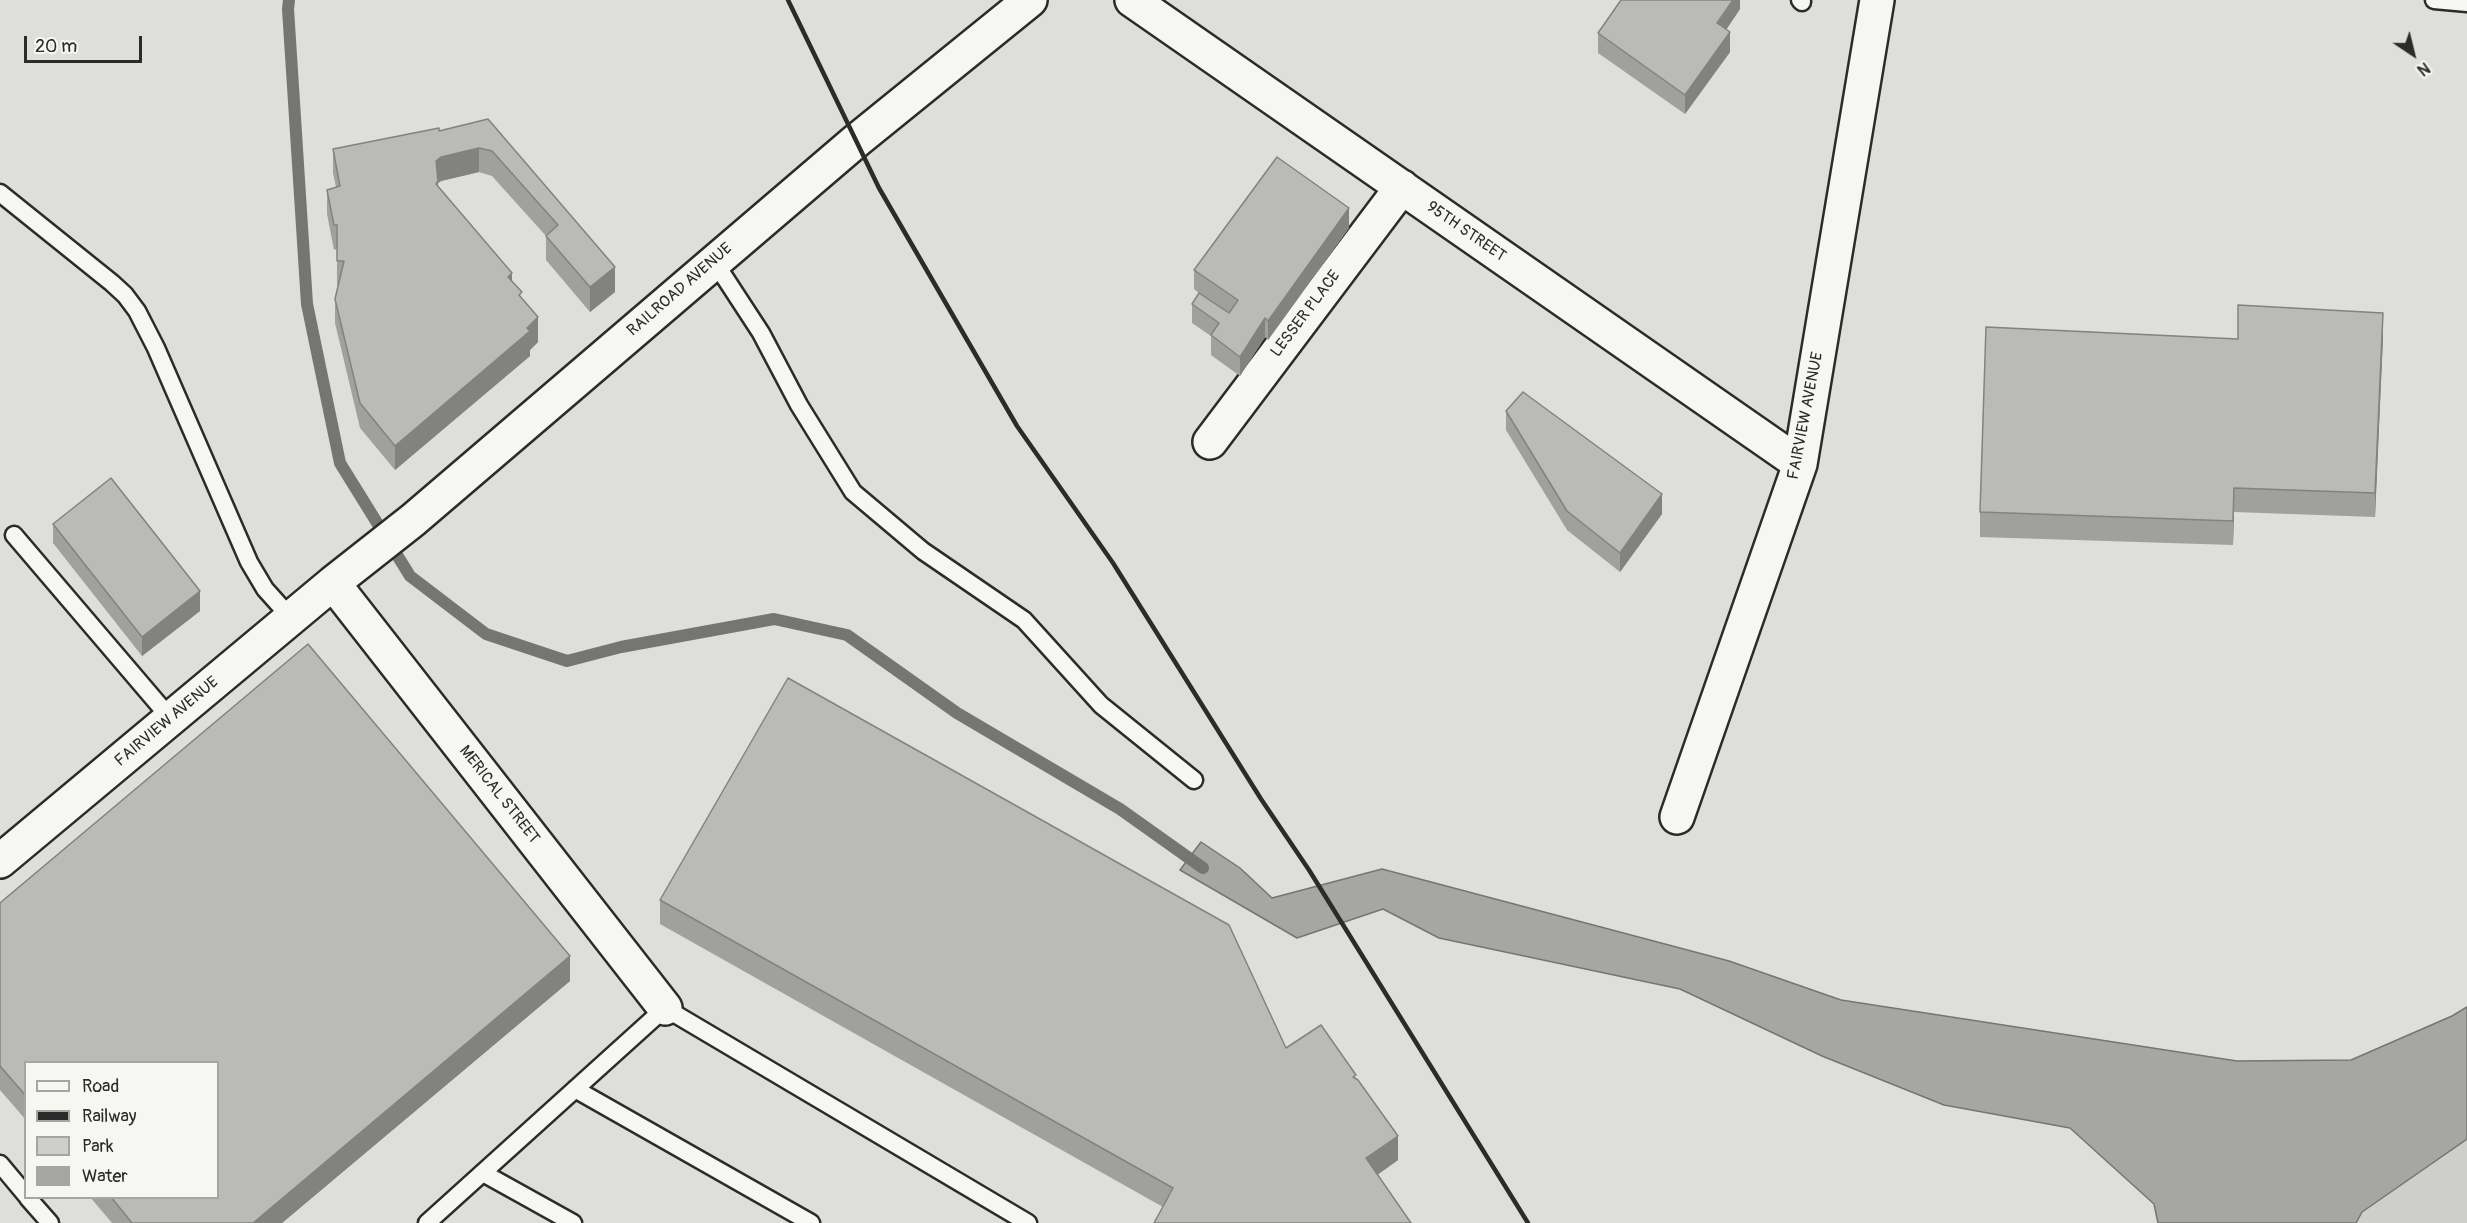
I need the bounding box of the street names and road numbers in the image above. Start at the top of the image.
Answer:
street label: 95TH STREET [1423,198,1509,266]
street label: RAILROAD AVENUE [624,239,736,341]
street label: LESSER PLACE [1267,267,1345,361]
street label: FAIRVIEW AVENUE [1784,351,1828,481]
street label: FAIRVIEW AVENUE [111,673,223,771]
street label: MERICAL STREET [455,742,543,848]

